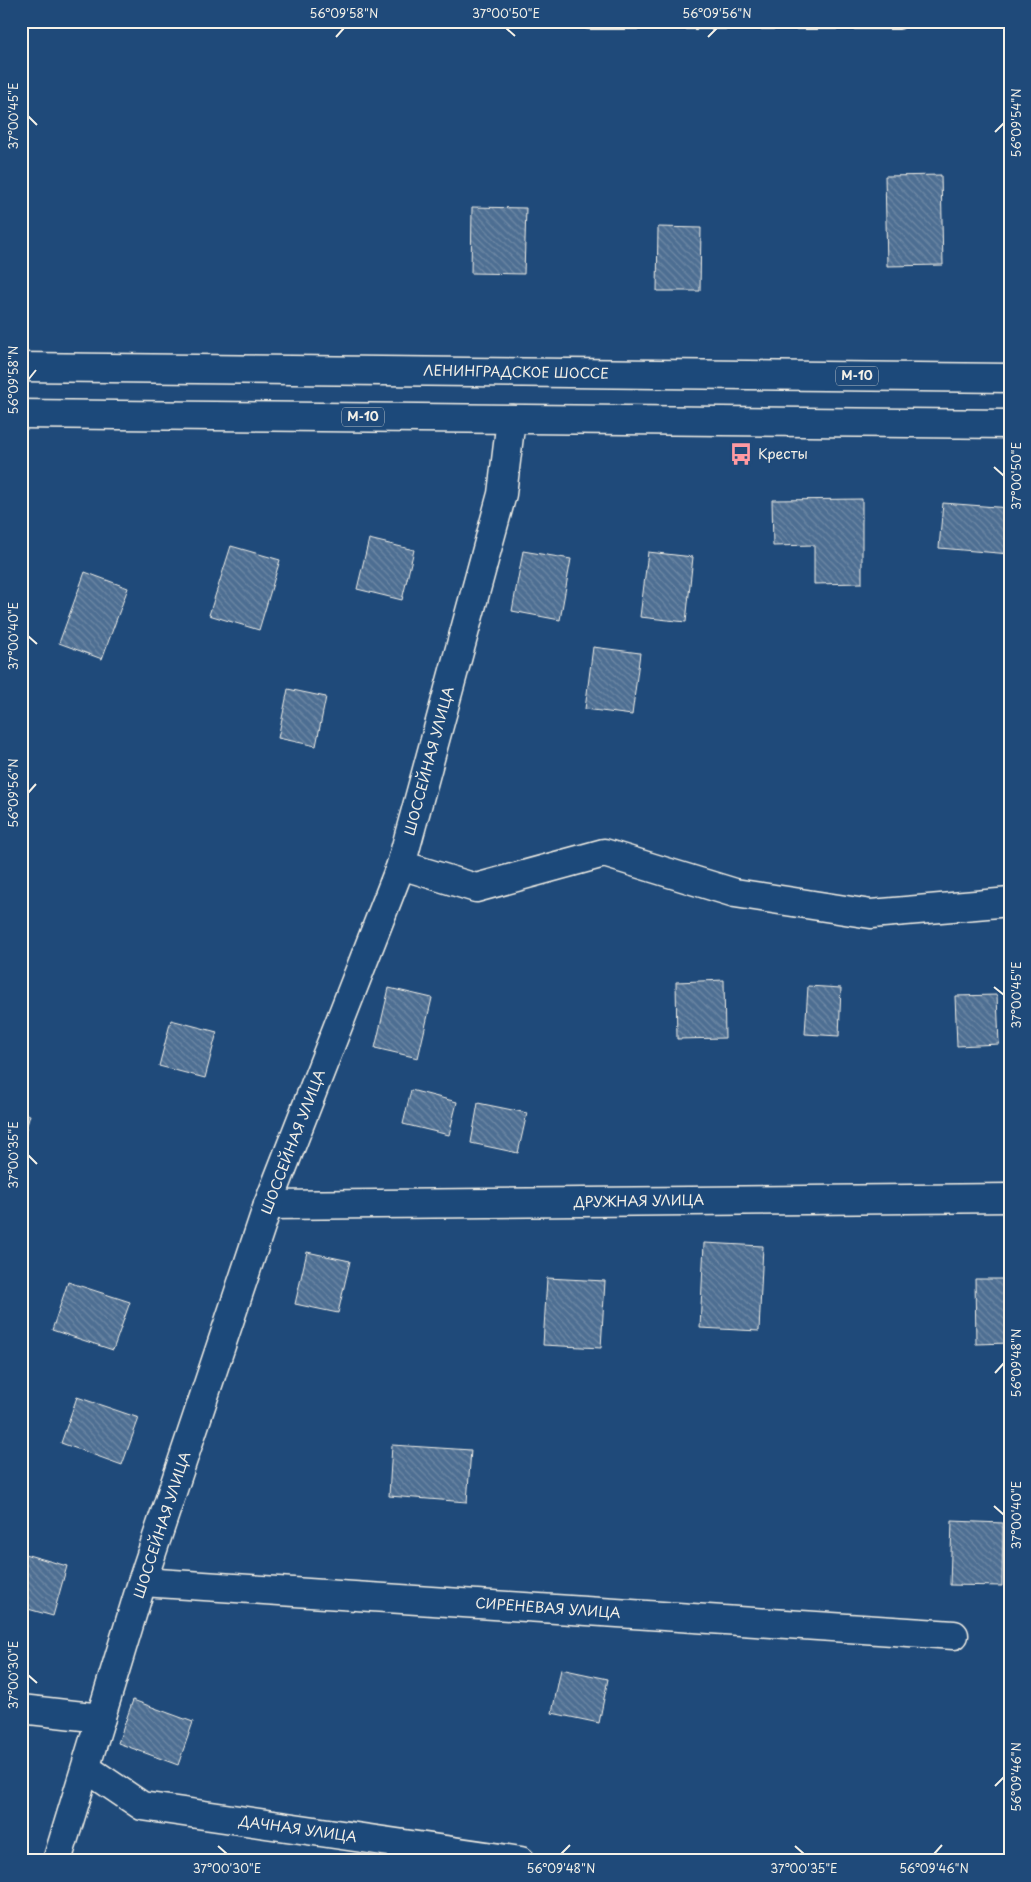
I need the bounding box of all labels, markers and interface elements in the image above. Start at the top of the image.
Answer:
text: 56°09'58"N [310,4,378,22]
text: 37°00'50"E [472,4,540,22]
text: 56°09'56"N [682,4,752,22]
text: 37°00'45"E [4,82,22,150]
text: 56°09'54"N [1007,88,1025,158]
text: 56°09'58"N [4,346,22,414]
street label: ЛЕНИНГРАДСКОЕ ШОССЕ [423,359,609,384]
road number: М-10 [836,366,878,386]
road number: М-10 [342,408,384,427]
bus stop icon: Кресты [728,441,754,467]
text: 37°00'50"E [1007,442,1025,510]
place label: Кресты [758,443,808,464]
text: 37°00'40"E [4,602,22,670]
street label: ШОССЕЙНАЯ УЛИЦА [398,684,459,838]
text: 56°09'56"N [4,758,22,828]
text: 37°00'45"E [1007,961,1025,1029]
street label: ШОССЕЙНАЯ УЛИЦА [255,1066,330,1217]
text: 37°00'35"E [4,1121,22,1189]
street label: ДРУЖНАЯ УЛИЦА [573,1189,705,1212]
text: 56°09'48"N [1007,1329,1025,1397]
street label: ШОССЕЙНАЯ УЛИЦА [128,1448,195,1601]
text: 37°00'40"E [1007,1481,1025,1549]
street label: СИРЕНЕВАЯ УЛИЦА [475,1592,622,1623]
text: 37°00'30"E [4,1641,22,1709]
text: 56°09'46"N [1007,1742,1025,1812]
street label: ДАЧНАЯ УЛИЦА [237,1810,359,1847]
text: 37°00'30"E [193,1859,261,1877]
text: 56°09'48"N [527,1859,595,1877]
text: 37°00'35"E [770,1859,838,1877]
text: 56°09'46"N [899,1859,969,1877]

